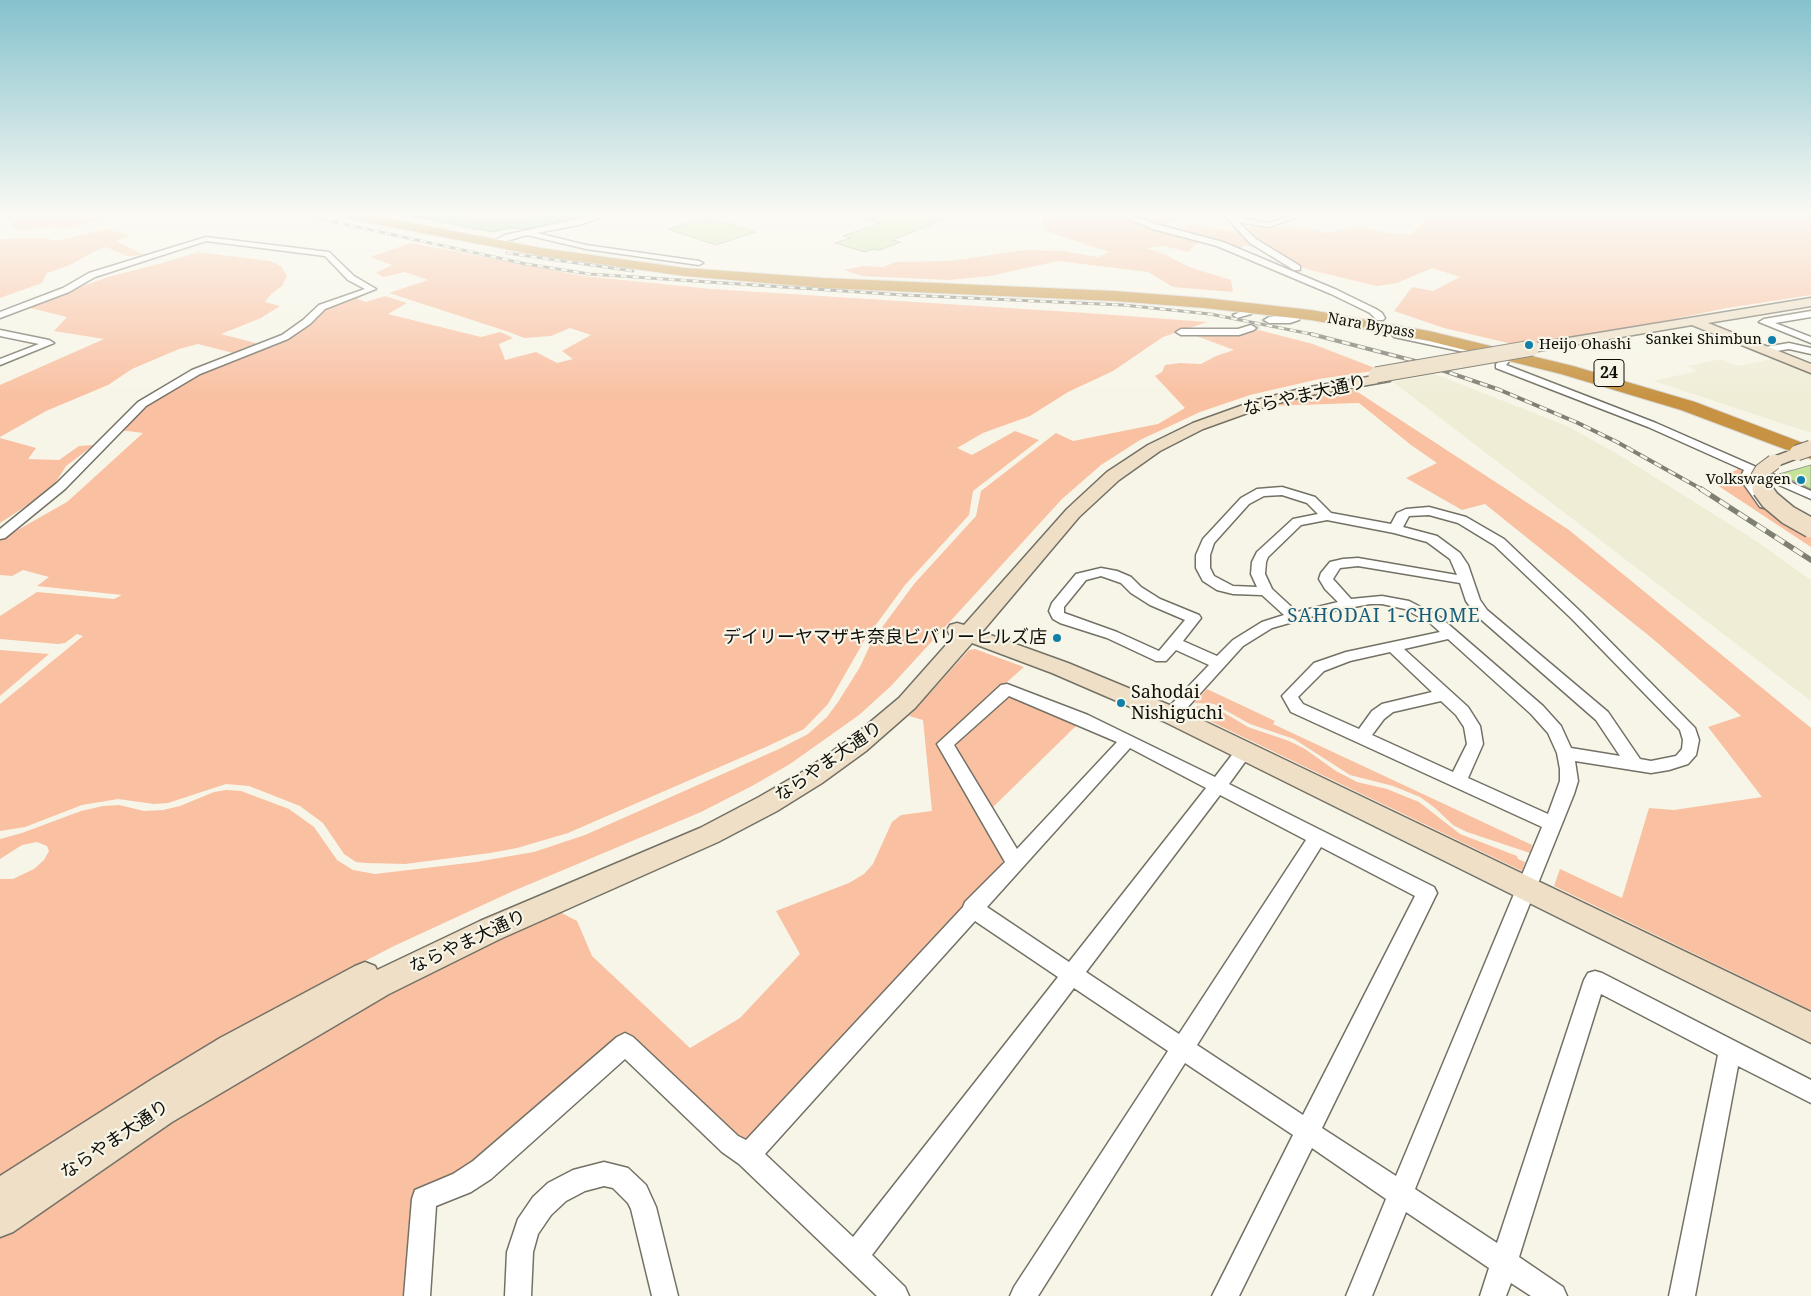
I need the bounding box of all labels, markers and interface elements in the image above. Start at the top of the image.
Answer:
street label: Nara Bypass [1326,309,1416,343]
place label: Sankei Shimbun [1645,331,1762,349]
marker: Sankei Shimbun [1766,334,1778,346]
place label: Heijo Ohashi [1539,336,1631,354]
marker: Heijo Ohashi [1523,339,1535,351]
road number: 24 [1594,359,1624,386]
street label: ならやま大通り [1241,371,1369,421]
place label: Volkswagen [1706,471,1791,489]
marker: Volkswagen [1795,474,1807,486]
district label: SAHODAI 1-CHOME [1285,606,1483,628]
place label: デイリーヤマザキ奈良ビバリーヒルズ店 [723,627,1047,649]
marker: デイリーヤマザキ奈良ビバリーヒルズ店 [1051,632,1063,644]
place label: Sahodai Nishiguchi [1131,682,1223,724]
marker: Sahodai Nishiguchi [1115,697,1127,709]
street label: ならやま大通り [771,717,887,807]
street label: ならやま大通り [406,906,530,978]
street label: ならやま大通り [57,1096,173,1184]

